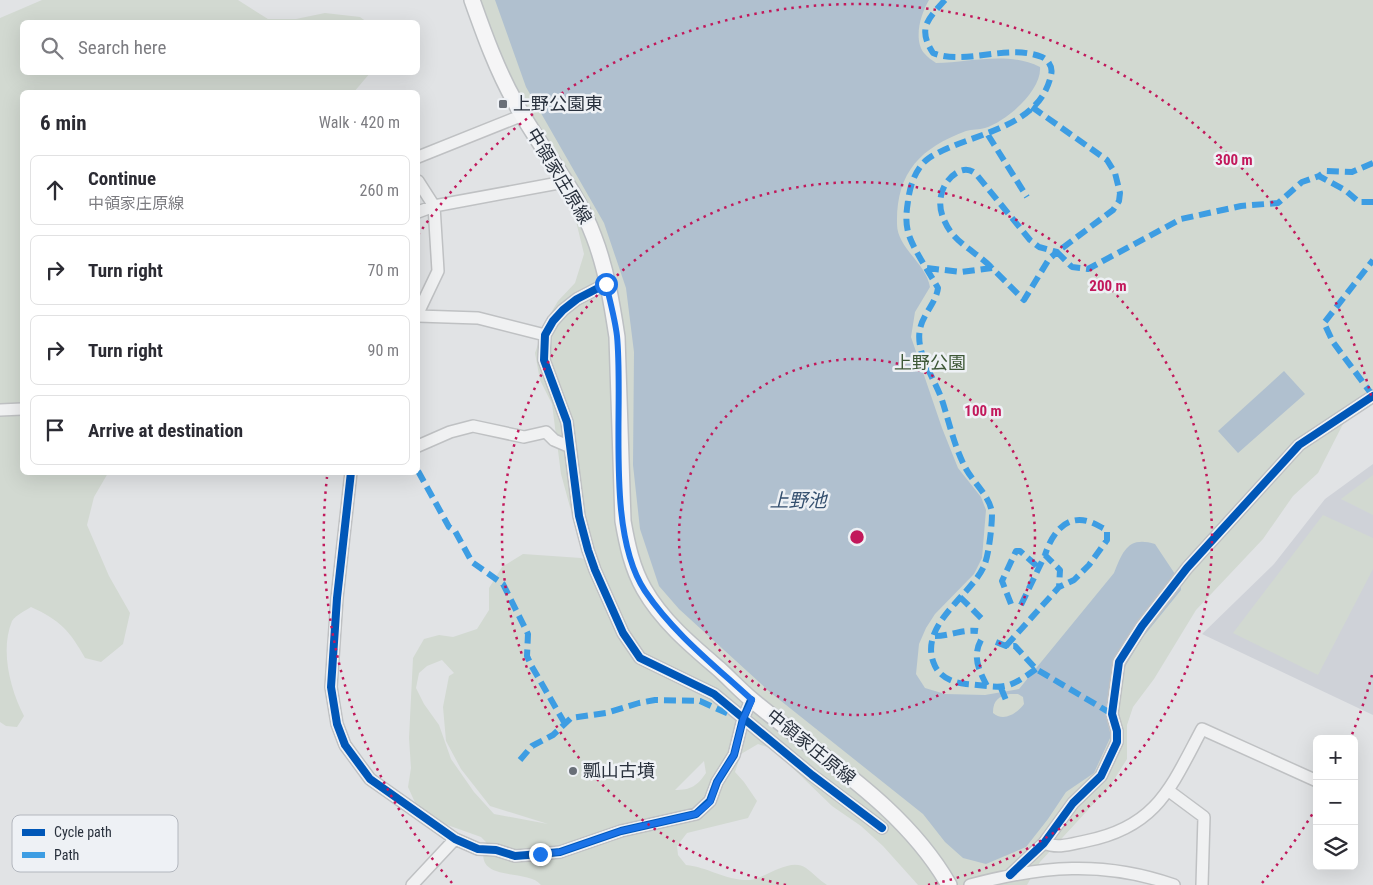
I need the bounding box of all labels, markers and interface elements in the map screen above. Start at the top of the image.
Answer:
search box [20,20,420,75]
icon: search [38,34,66,62]
text: Search here [78,36,166,59]
place label: 上野公園東 [513,93,603,114]
marker: 上野公園東 [497,98,509,110]
text: 6 min [40,111,87,135]
text: Walk · 420 m [319,113,400,132]
street label: 中領家庄原線 [523,124,596,227]
text: 300 m [1215,151,1253,169]
text: Continue [88,167,156,190]
icon: ahead [41,176,69,204]
text: 260 m [360,181,399,200]
text: 中領家庄原線 [88,194,184,213]
icon: right [41,256,69,284]
text: Turn right [88,259,163,282]
text: 70 m [367,261,399,280]
route start [595,273,618,296]
text: 200 m [1089,277,1127,295]
icon: right [41,336,69,364]
text: Turn right [88,339,163,362]
text: 90 m [367,341,399,360]
park label: 上野公園 [894,352,966,373]
text: 100 m [964,402,1002,420]
icon: arrive [41,416,69,444]
text: Arrive at destination [88,419,243,442]
water label: 上野池 [769,489,828,512]
centre of rings [848,528,866,546]
street label: 中領家庄原線 [763,704,860,789]
map controls [1313,735,1358,870]
button: + [1313,735,1358,780]
place label: 瓢山古墳 [583,760,655,781]
marker: 瓢山古墳 [567,765,579,777]
button: − [1313,780,1358,825]
legend [12,815,178,872]
text: Cycle path [54,824,112,840]
button: layers [1313,825,1358,870]
route end [529,843,552,866]
text: Path [54,847,79,863]

